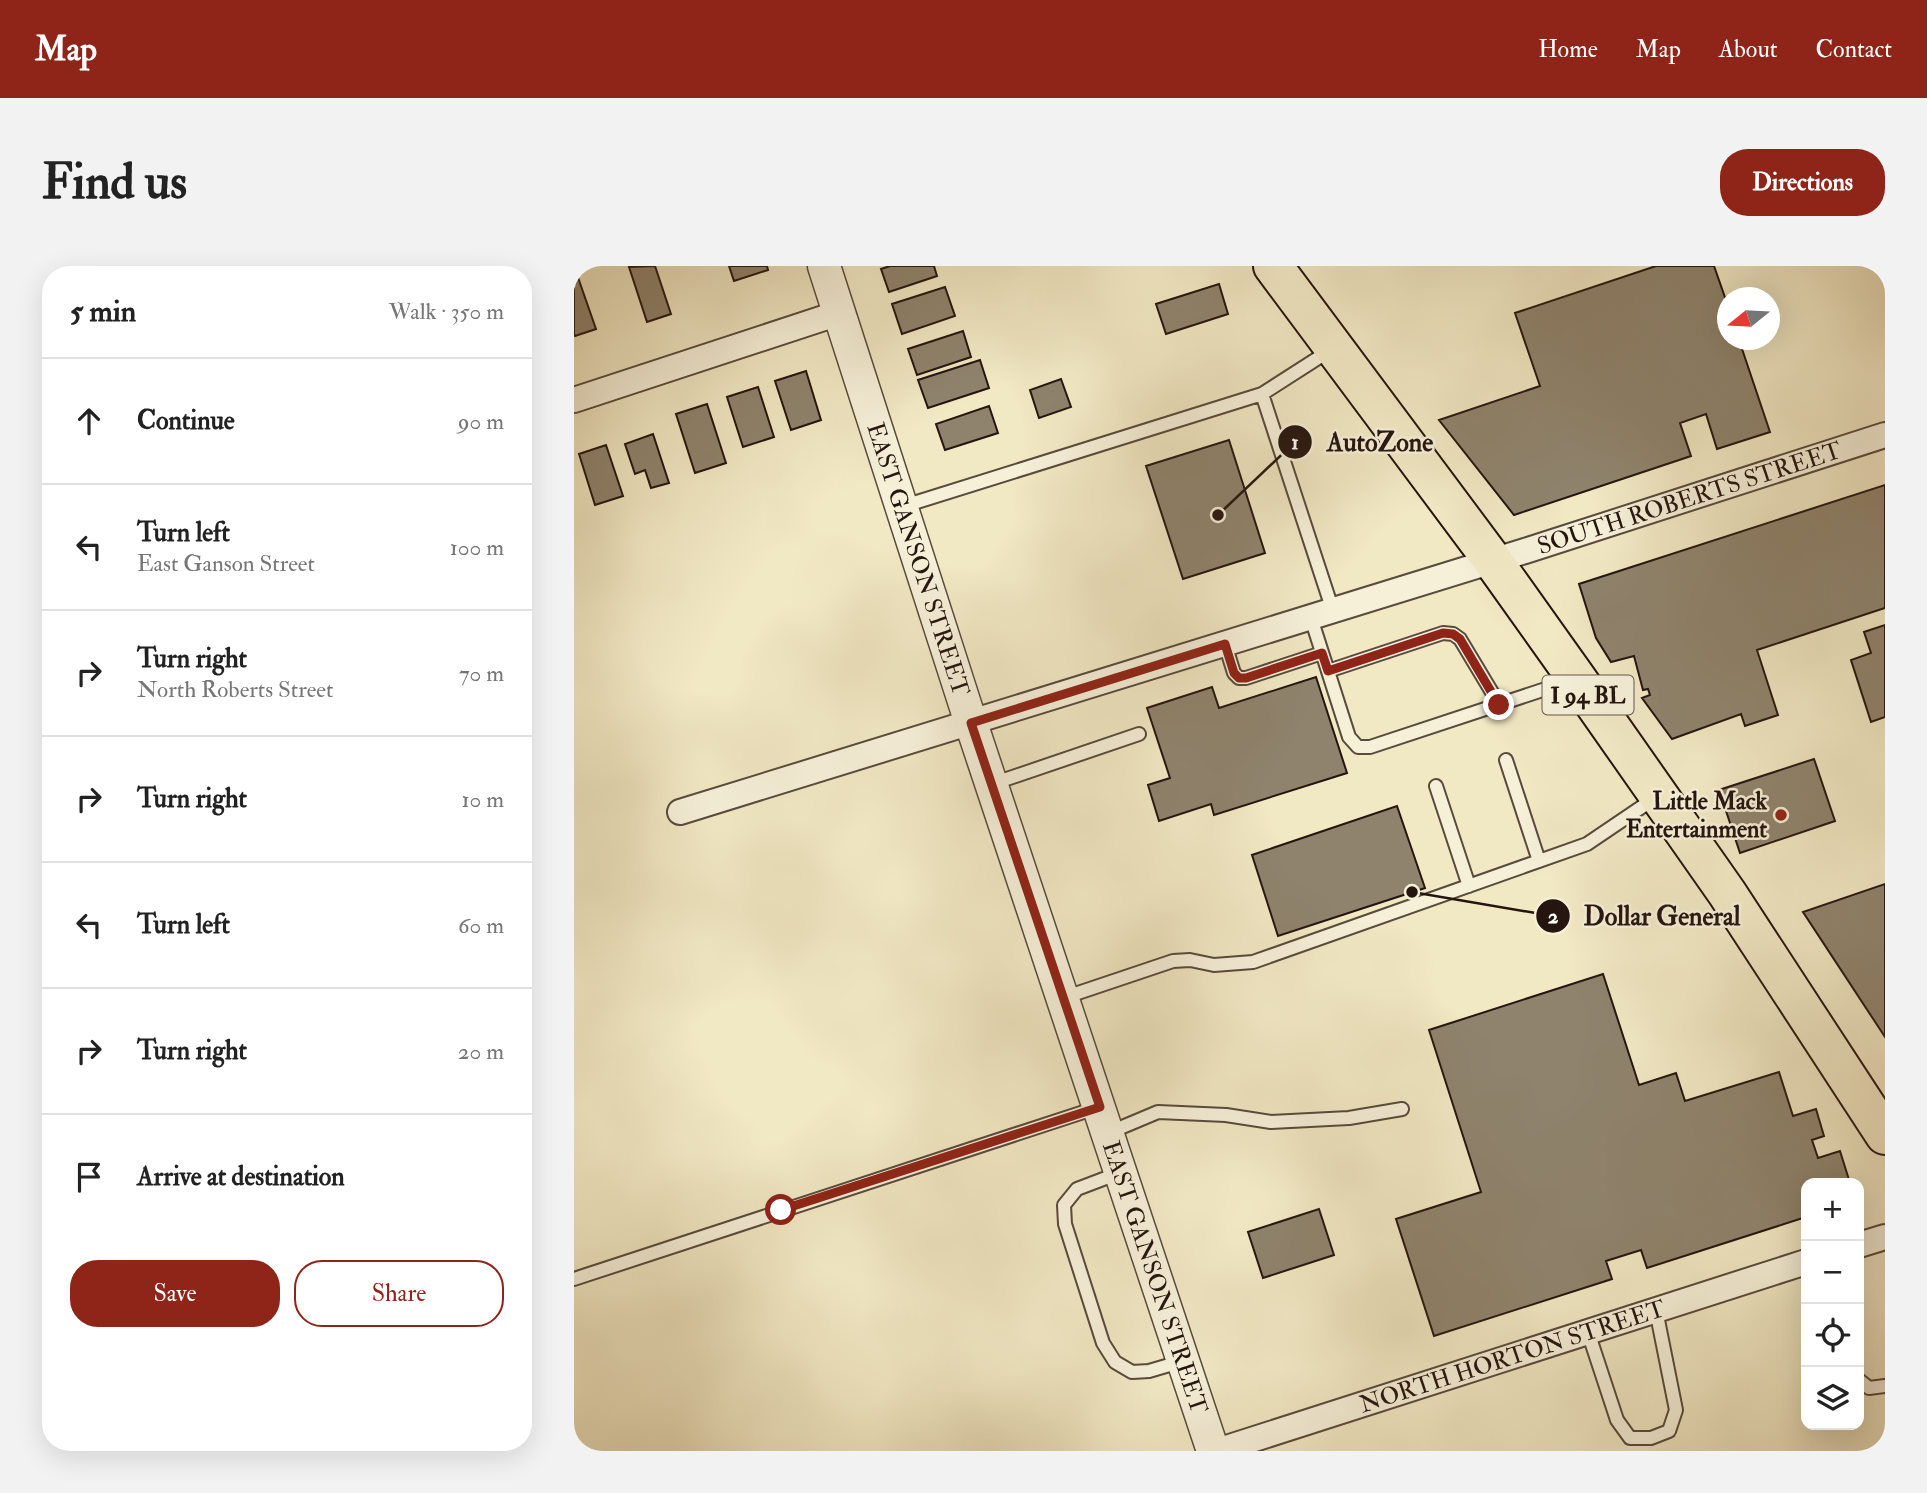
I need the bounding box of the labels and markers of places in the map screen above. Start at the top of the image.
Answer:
callout: AutoZone [1278,418,1447,465]
place label: Little Mack Entertainment [1626,786,1767,845]
marker: Little Mack Entertainment [1773,807,1789,823]
callout: Dollar General [1535,892,1755,939]

